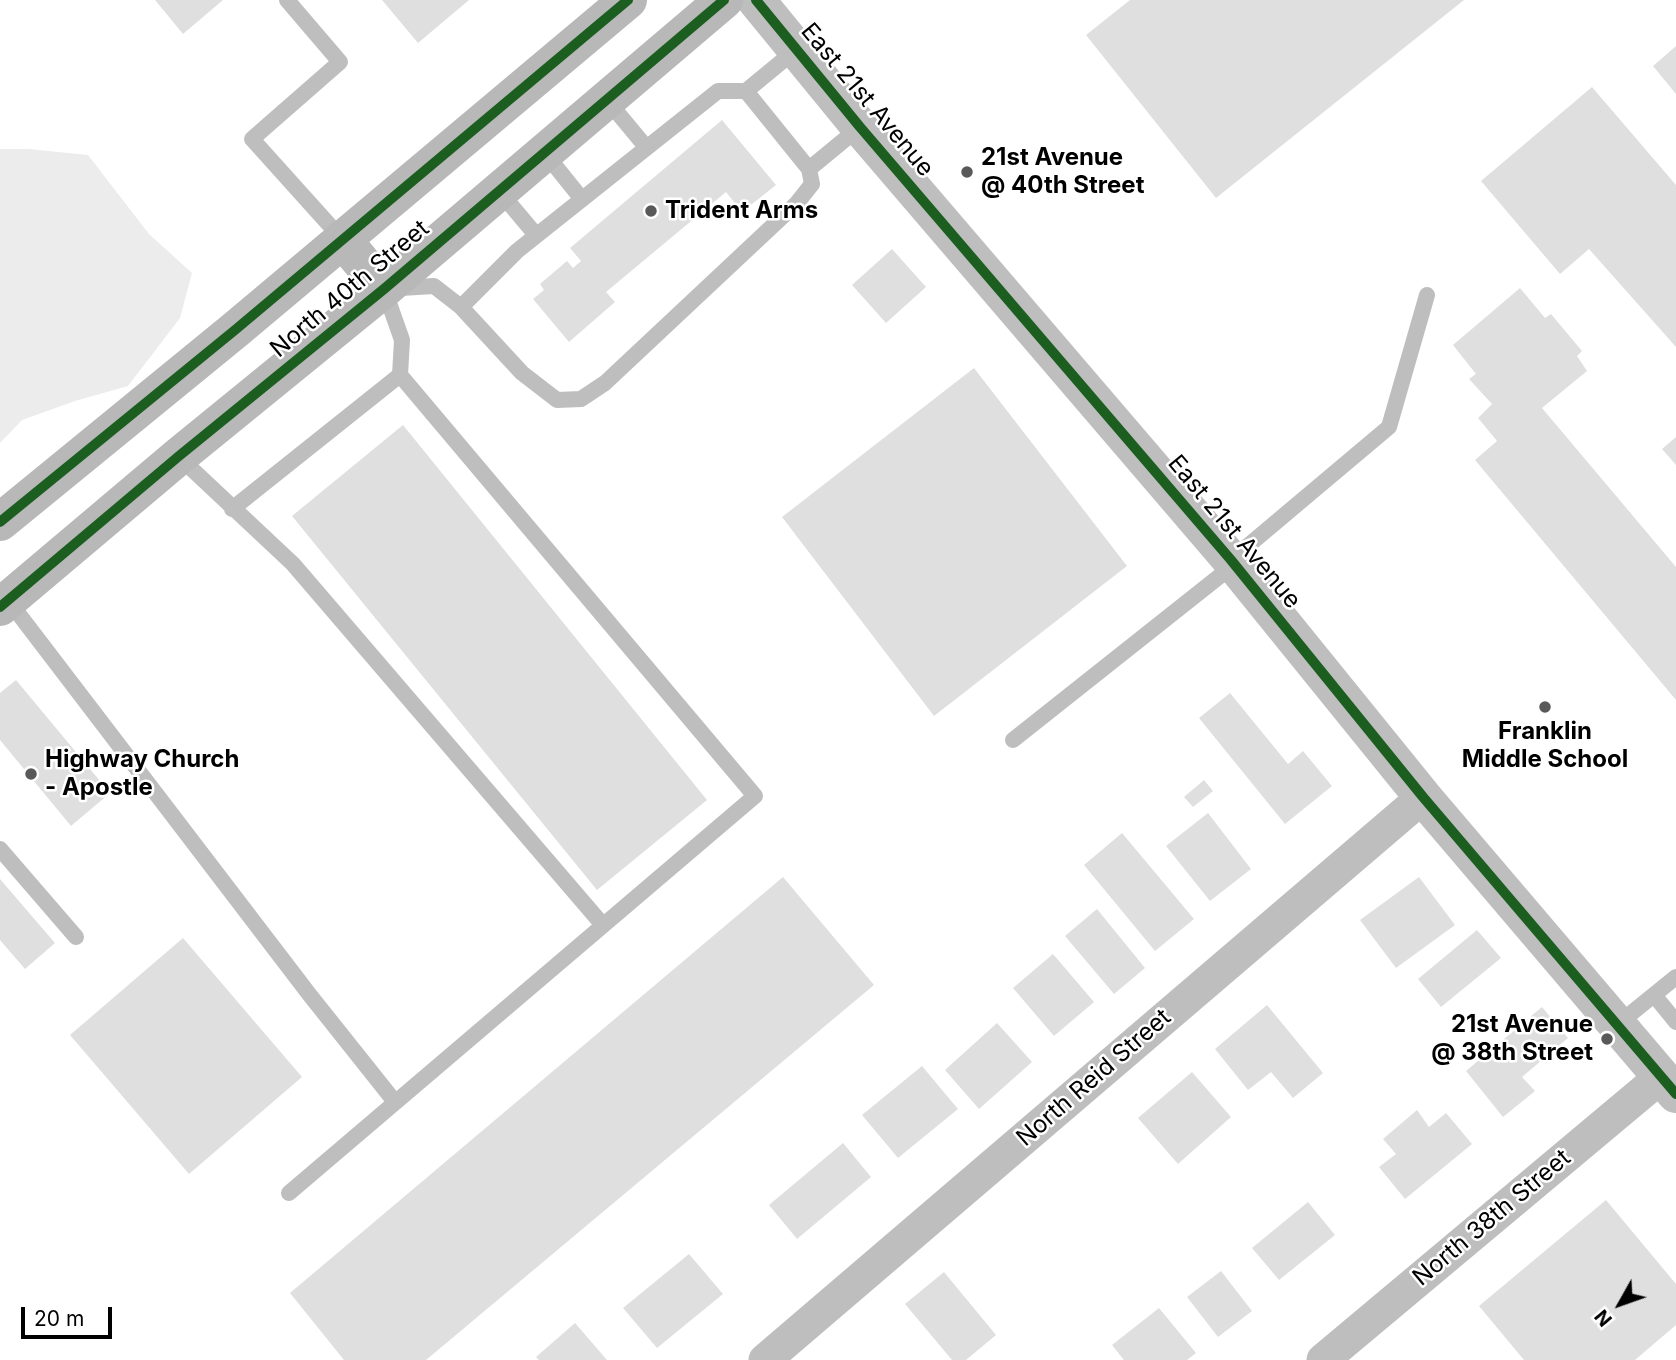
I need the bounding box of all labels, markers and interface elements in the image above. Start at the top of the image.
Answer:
street label: East 21st Avenue [795,18,939,182]
place label: 21st Avenue @ 40th Street [981,144,1144,200]
marker: 21st Avenue @ 40th Street [959,164,975,180]
place label: Trident Arms [665,197,818,225]
marker: Trident Arms [643,203,659,219]
street label: North 40th Street [265,214,435,364]
street label: East 21st Avenue [1162,450,1306,614]
marker: Franklin Middle School [1537,699,1553,715]
place label: Franklin Middle School [1462,718,1628,774]
place label: Highway Church - Apostle [45,746,239,802]
marker: Highway Church - Apostle [23,766,39,782]
street label: North Reid Street [1011,1003,1177,1153]
place label: 21st Avenue @ 38th Street [1431,1011,1593,1067]
marker: 21st Avenue @ 38th Street [1599,1031,1615,1047]
street label: North 38th Street [1407,1144,1577,1292]
north arrow [1585,1269,1655,1339]
scale bar [24,1294,116,1338]
text: N [1590,1305,1617,1331]
text: 20 m [34,1306,84,1331]

